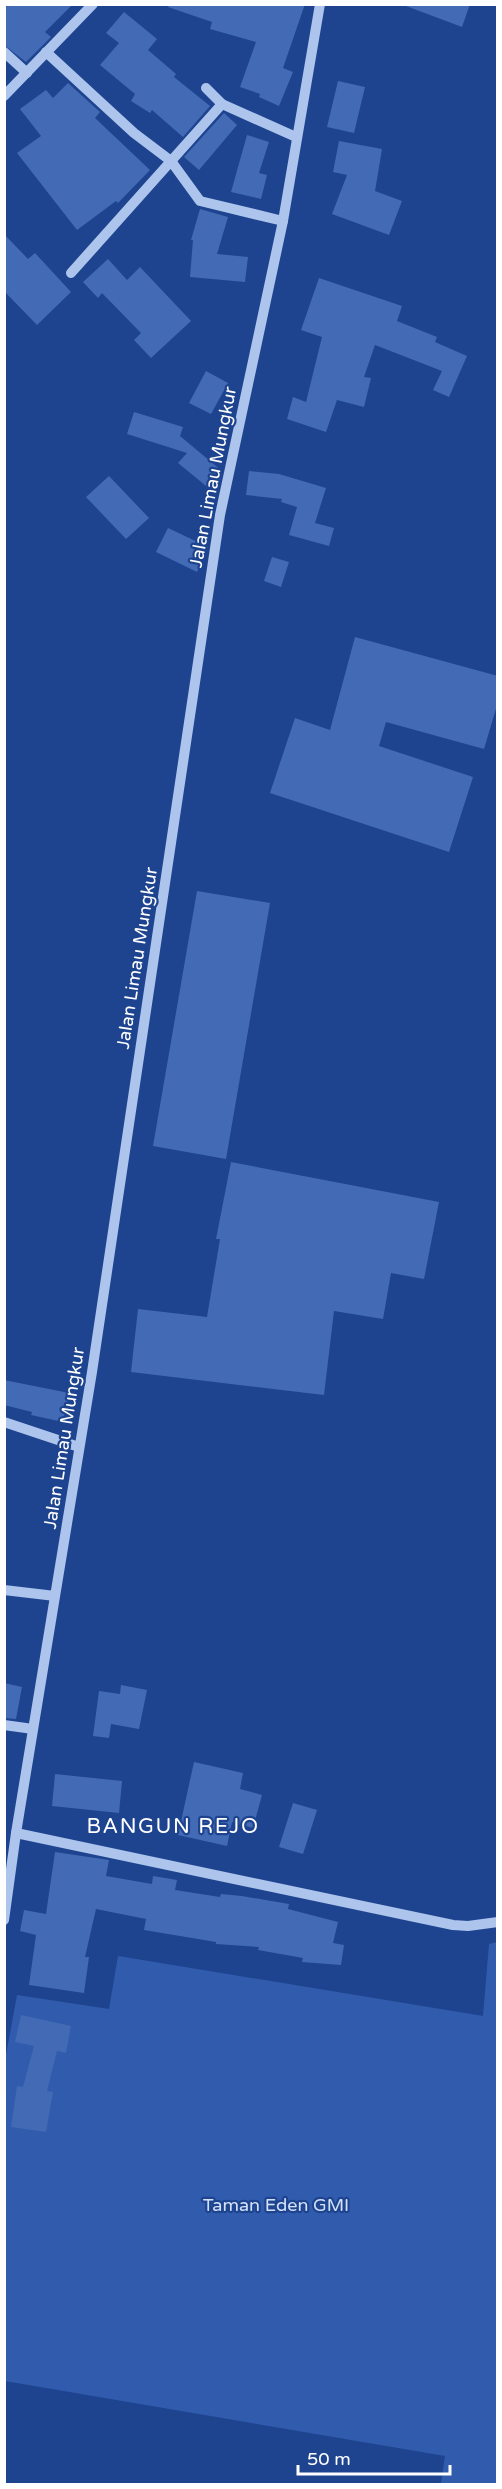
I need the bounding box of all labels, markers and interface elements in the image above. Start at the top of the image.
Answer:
street label: Jalan Limau Mungkur [185,385,241,569]
street label: Jalan Limau Mungkur [112,865,162,1051]
street label: Jalan Limau Mungkur [39,1345,89,1531]
district label: BANGUN REJO [87,1814,259,1839]
park label: Taman Eden GMI [203,2194,349,2216]
scale bar [298,2438,450,2476]
text: 50 m [307,2448,351,2470]

